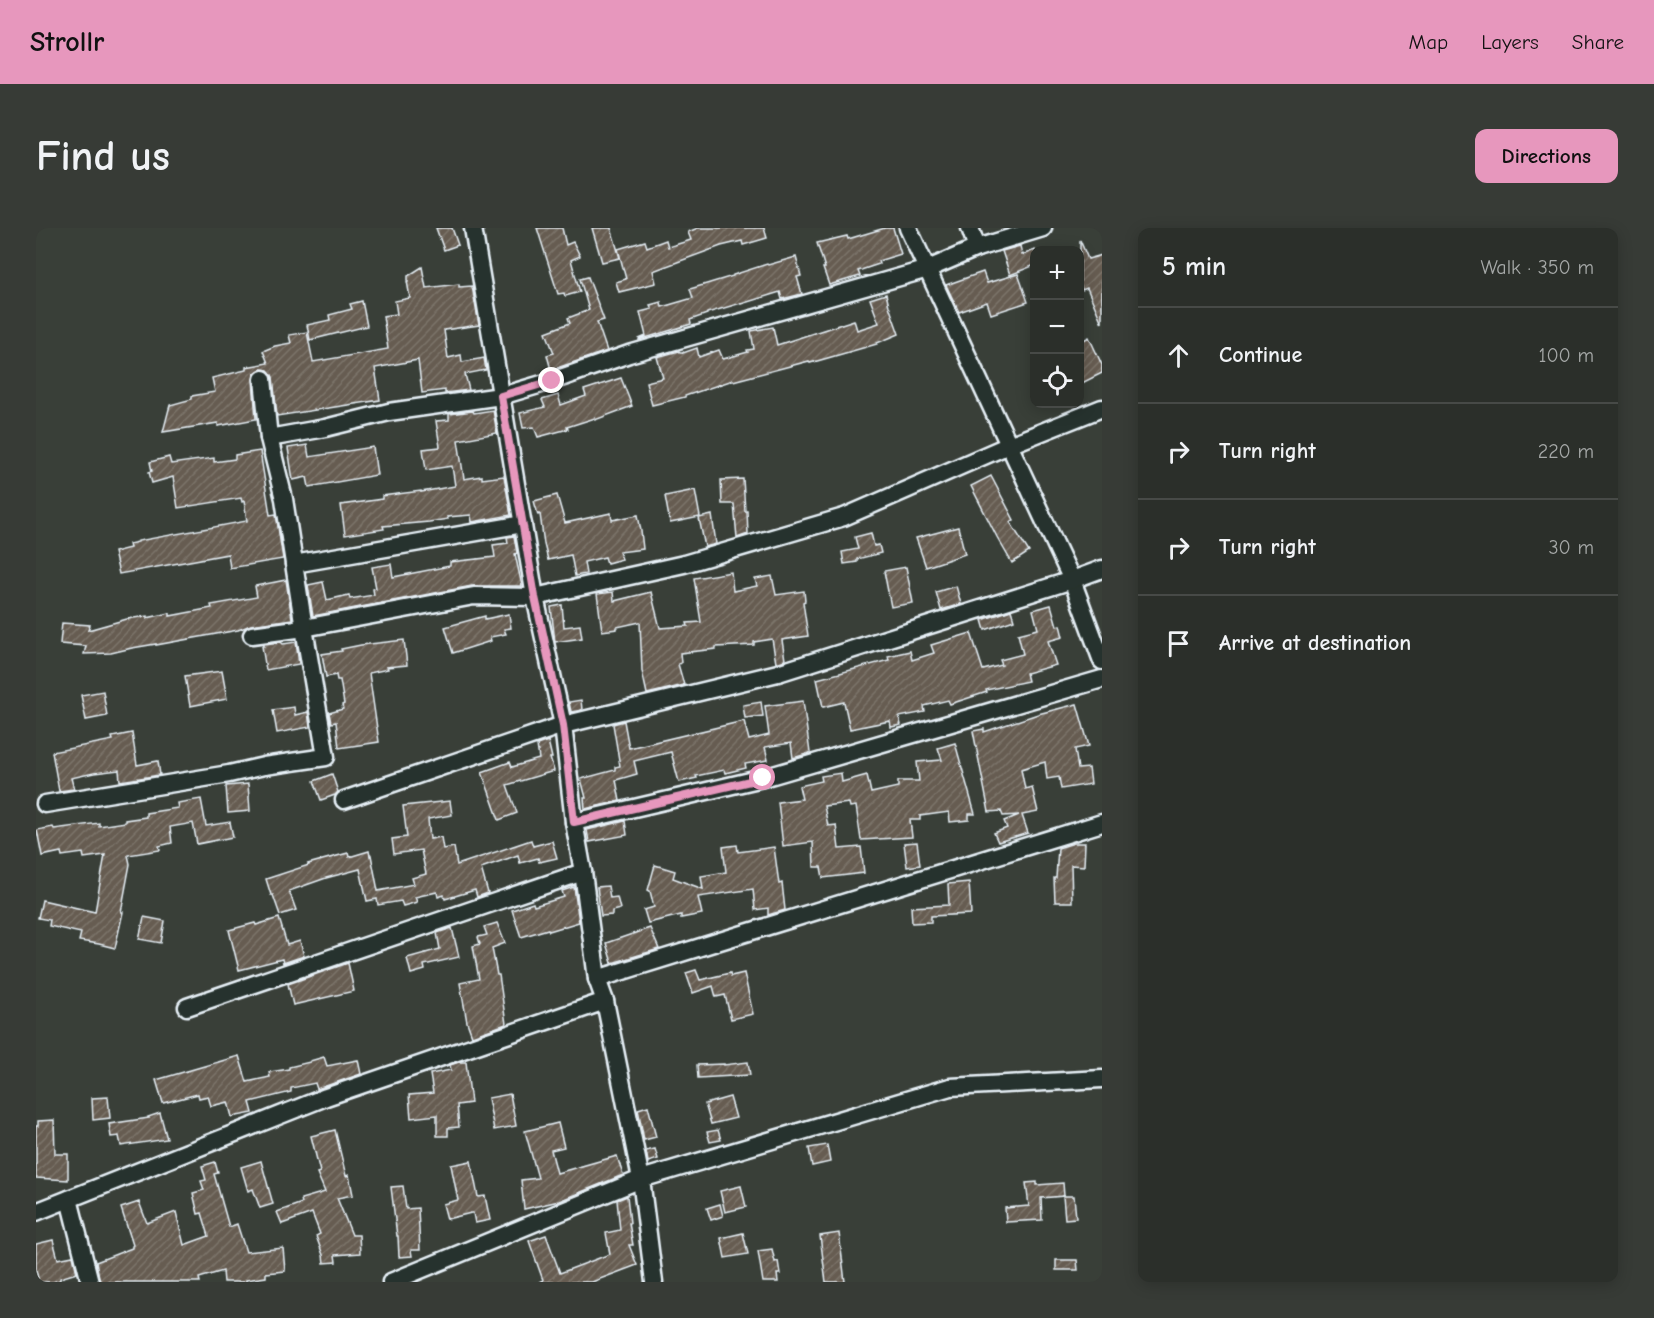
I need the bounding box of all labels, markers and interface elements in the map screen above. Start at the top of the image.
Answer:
text: Strollr [30,26,104,58]
text: Map [1409,30,1448,54]
text: Layers [1481,30,1539,54]
text: Share [1572,30,1624,54]
button: Directions [1475,129,1618,183]
text: Find us [36,132,170,181]
map controls [1030,246,1084,408]
button: + [1030,246,1084,300]
text: 5 min [1162,252,1226,282]
text: Walk · 350 m [1480,256,1594,279]
button: − [1030,300,1084,354]
icon: ahead [1162,339,1195,372]
text: Continue [1219,342,1302,368]
text: 100 m [1539,344,1594,367]
button: locate [1030,354,1084,408]
route end [538,367,564,393]
icon: right [1162,435,1195,468]
text: Turn right [1219,438,1316,464]
text: 220 m [1538,440,1594,463]
icon: right [1162,531,1195,564]
text: Turn right [1219,534,1316,560]
text: 30 m [1548,536,1594,559]
icon: arrive [1162,627,1195,660]
text: Arrive at destination [1219,630,1411,656]
route start [749,764,775,790]

